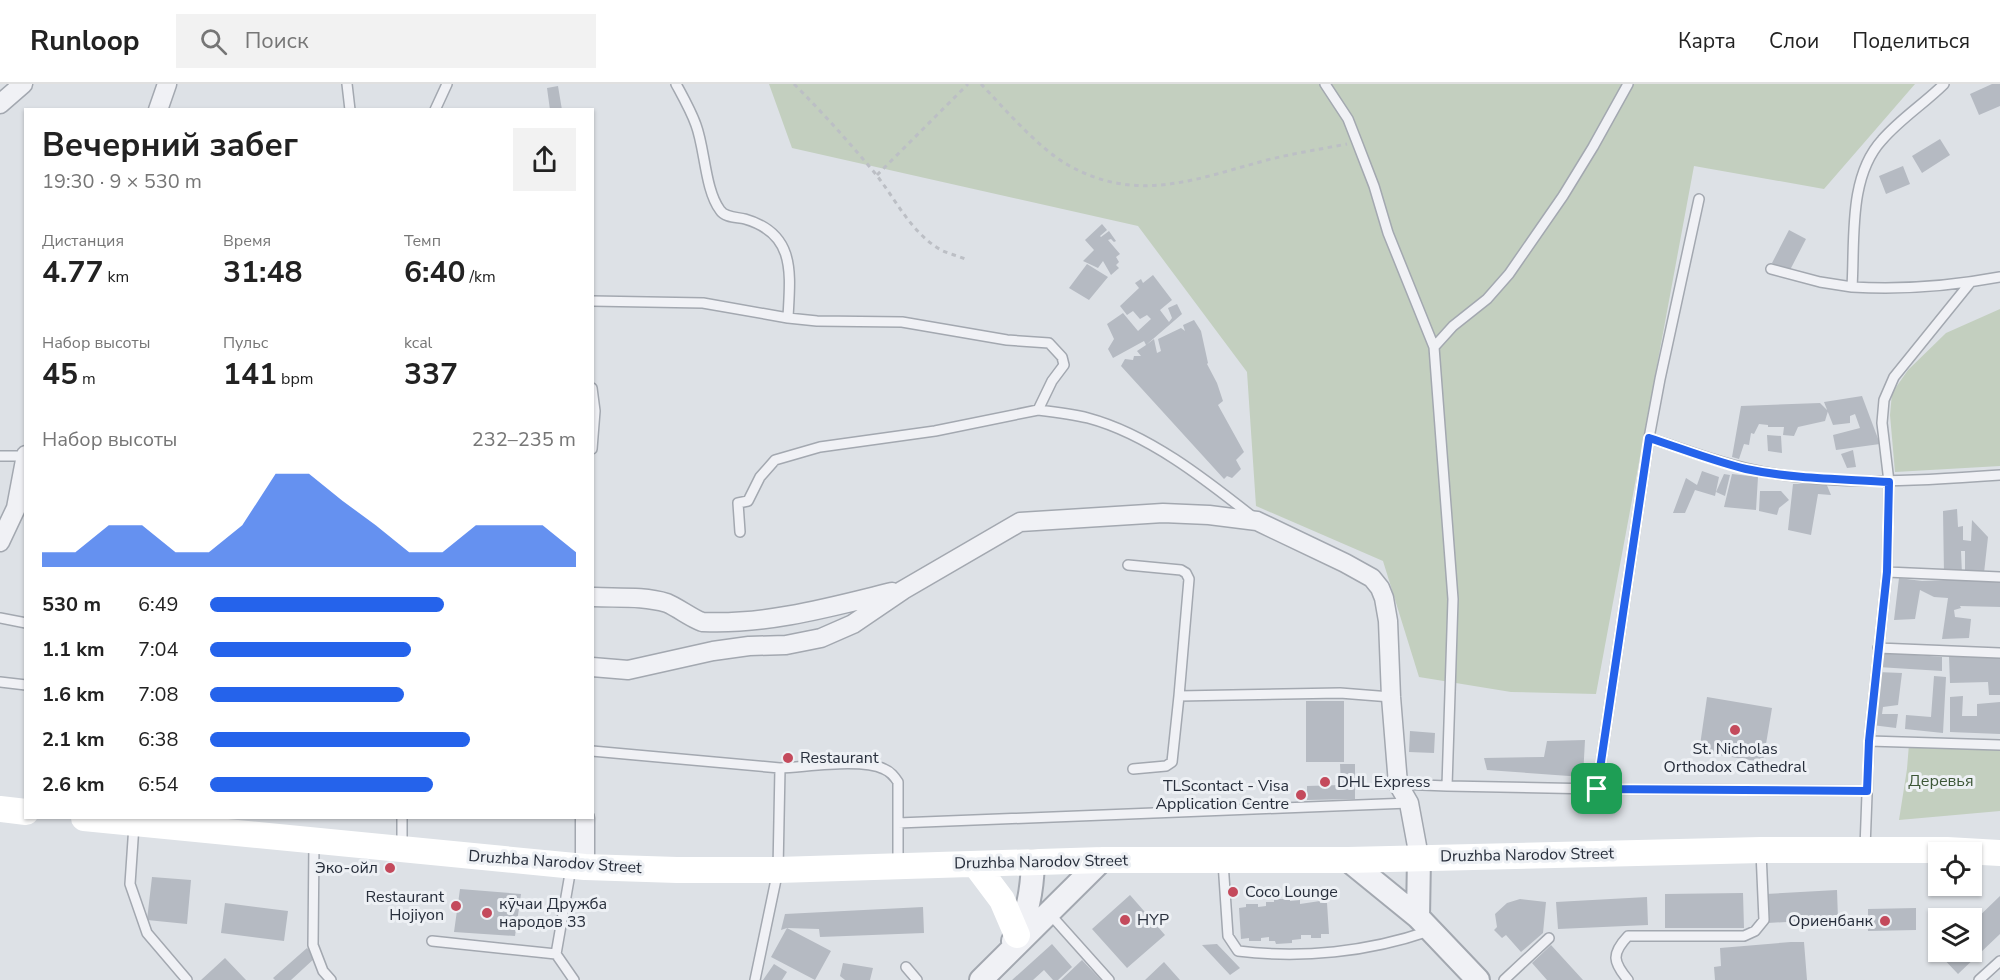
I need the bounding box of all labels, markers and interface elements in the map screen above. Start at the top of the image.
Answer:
search box [176,14,596,68]
text: Runloop [30,22,140,60]
icon: search [197,25,230,58]
text: Поиск [245,26,309,56]
text: Карта [1678,27,1736,55]
text: Слои [1769,27,1819,55]
text: Поделиться [1852,27,1970,55]
text: Вечерний забег [42,123,298,168]
button: share [513,128,576,191]
text: 19:30 · 9 × 530 m [42,168,202,195]
text: Дистанция [42,230,124,252]
text: Время [223,230,271,252]
text: Темп [404,230,441,252]
text: 4.77 [42,252,103,293]
text: 31:48 [223,252,302,293]
text: 6:40 [404,252,465,293]
text: km [103,266,129,288]
text: /km [465,266,496,288]
text: Набор высоты [42,332,150,354]
text: Пульс [223,332,268,354]
text: kcal [404,332,432,354]
text: 45 [42,354,78,395]
text: 141 [223,354,277,395]
text: 337 [404,354,458,395]
text: m [78,368,96,390]
text: bpm [277,368,313,390]
text: Набор высоты [42,426,177,453]
text: 232–235 m [472,426,576,453]
text: 530 m [42,591,101,618]
text: 6:49 [138,591,179,618]
text: 1.1 km [42,636,105,663]
text: 7:04 [138,636,179,663]
text: 1.6 km [42,681,105,708]
text: 7:08 [138,681,179,708]
marker: St. Nicholas Orthodox Cathedral [1728,723,1742,737]
text: 2.1 km [42,726,105,753]
text: 6:38 [138,726,179,753]
place label: St. Nicholas Orthodox Cathedral [1664,738,1807,778]
place label: Restaurant [800,747,879,769]
marker: Restaurant [781,751,795,765]
pin [1571,763,1622,814]
park label: Деревья [1908,770,1974,792]
text: 2.6 km [42,771,105,798]
text: 6:54 [138,771,179,798]
place label: DHL Express [1337,771,1430,793]
icon: arrive [1580,772,1613,805]
place label: TLScontact - Visa Application Centre [1155,775,1289,815]
marker: DHL Express [1318,775,1332,789]
marker: TLScontact - Visa Application Centre [1294,788,1308,802]
street label: Druzhba Narodov Street [1440,842,1615,868]
map controls [1928,842,1982,962]
button: locate [1928,842,1982,896]
street label: Druzhba Narodov Street [467,845,643,879]
street label: Druzhba Narodov Street [954,849,1129,875]
place label: Эко-ойл [315,857,378,879]
marker: Эко-ойл [383,861,397,875]
place label: Coco Lounge [1245,881,1338,903]
marker: Coco Lounge [1226,885,1240,899]
place label: Restaurant Hojiyon [365,886,444,926]
place label: кӯчаи Дружба народов 33 [499,893,607,933]
marker: Restaurant Hojiyon [449,899,463,913]
marker: кӯчаи Дружба народов 33 [480,906,494,920]
button: layers [1928,908,1982,962]
place label: HYP [1137,909,1169,931]
place label: Ориенбанк [1788,910,1874,932]
marker: HYP [1118,913,1132,927]
marker: Ориенбанк [1878,914,1892,928]

